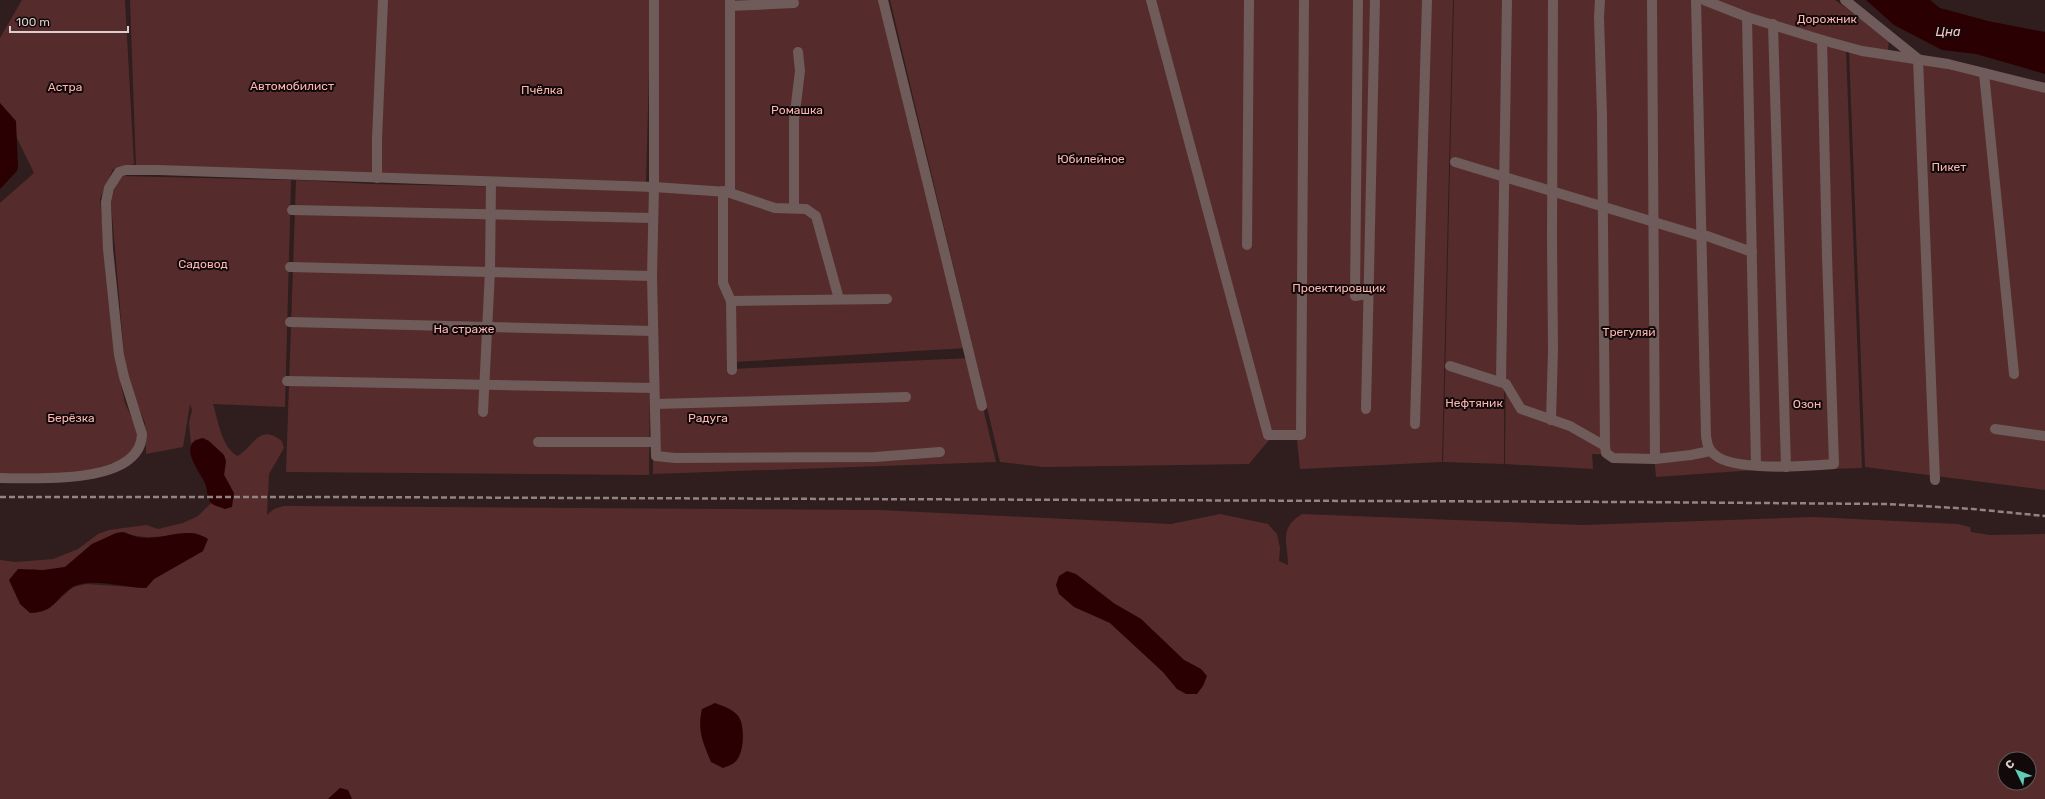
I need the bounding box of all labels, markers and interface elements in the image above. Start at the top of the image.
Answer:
scale bar [10,8,128,34]
park label: Дорожник [1797,12,1858,26]
text: 100 m [16,15,50,29]
water label: Цна [1935,24,1961,39]
park label: Автомобилист [250,79,334,93]
park label: Астра [48,80,82,94]
park label: Пчёлка [521,83,563,97]
park label: Ромашка [771,103,823,117]
park label: Юбилейное [1057,152,1125,166]
park label: Пикет [1932,160,1966,174]
park label: Садовод [178,257,228,271]
park label: Проектировщик [1292,281,1386,295]
park label: На страже [434,322,495,336]
park label: Трегуляй [1603,325,1656,339]
park label: Нефтяник [1445,396,1503,410]
park label: Озон [1793,397,1821,411]
park label: Берёзка [47,411,95,425]
park label: Радуга [688,411,728,425]
north arrow [1997,751,2037,791]
text: С [2003,757,2018,772]

